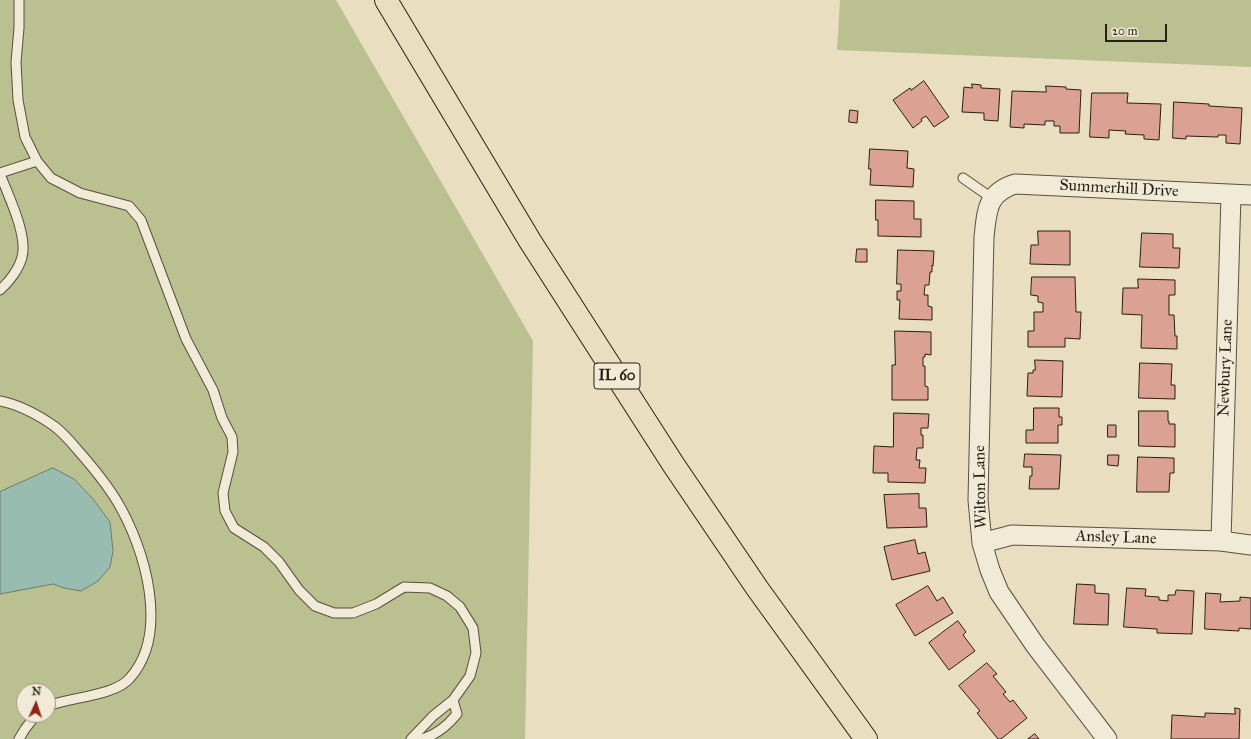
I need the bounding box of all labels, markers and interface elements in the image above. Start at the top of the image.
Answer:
scale bar [1107,16,1169,42]
text: 20 m [1112,24,1138,38]
street label: Summerhill Drive [1059,176,1179,202]
street label: Newbury Lane [1215,319,1237,417]
road number: IL 60 [594,363,640,389]
street label: Wilton Lane [971,445,991,529]
street label: Ansley Lane [1075,527,1157,549]
north arrow [16,683,56,723]
text: N [32,685,42,698]

